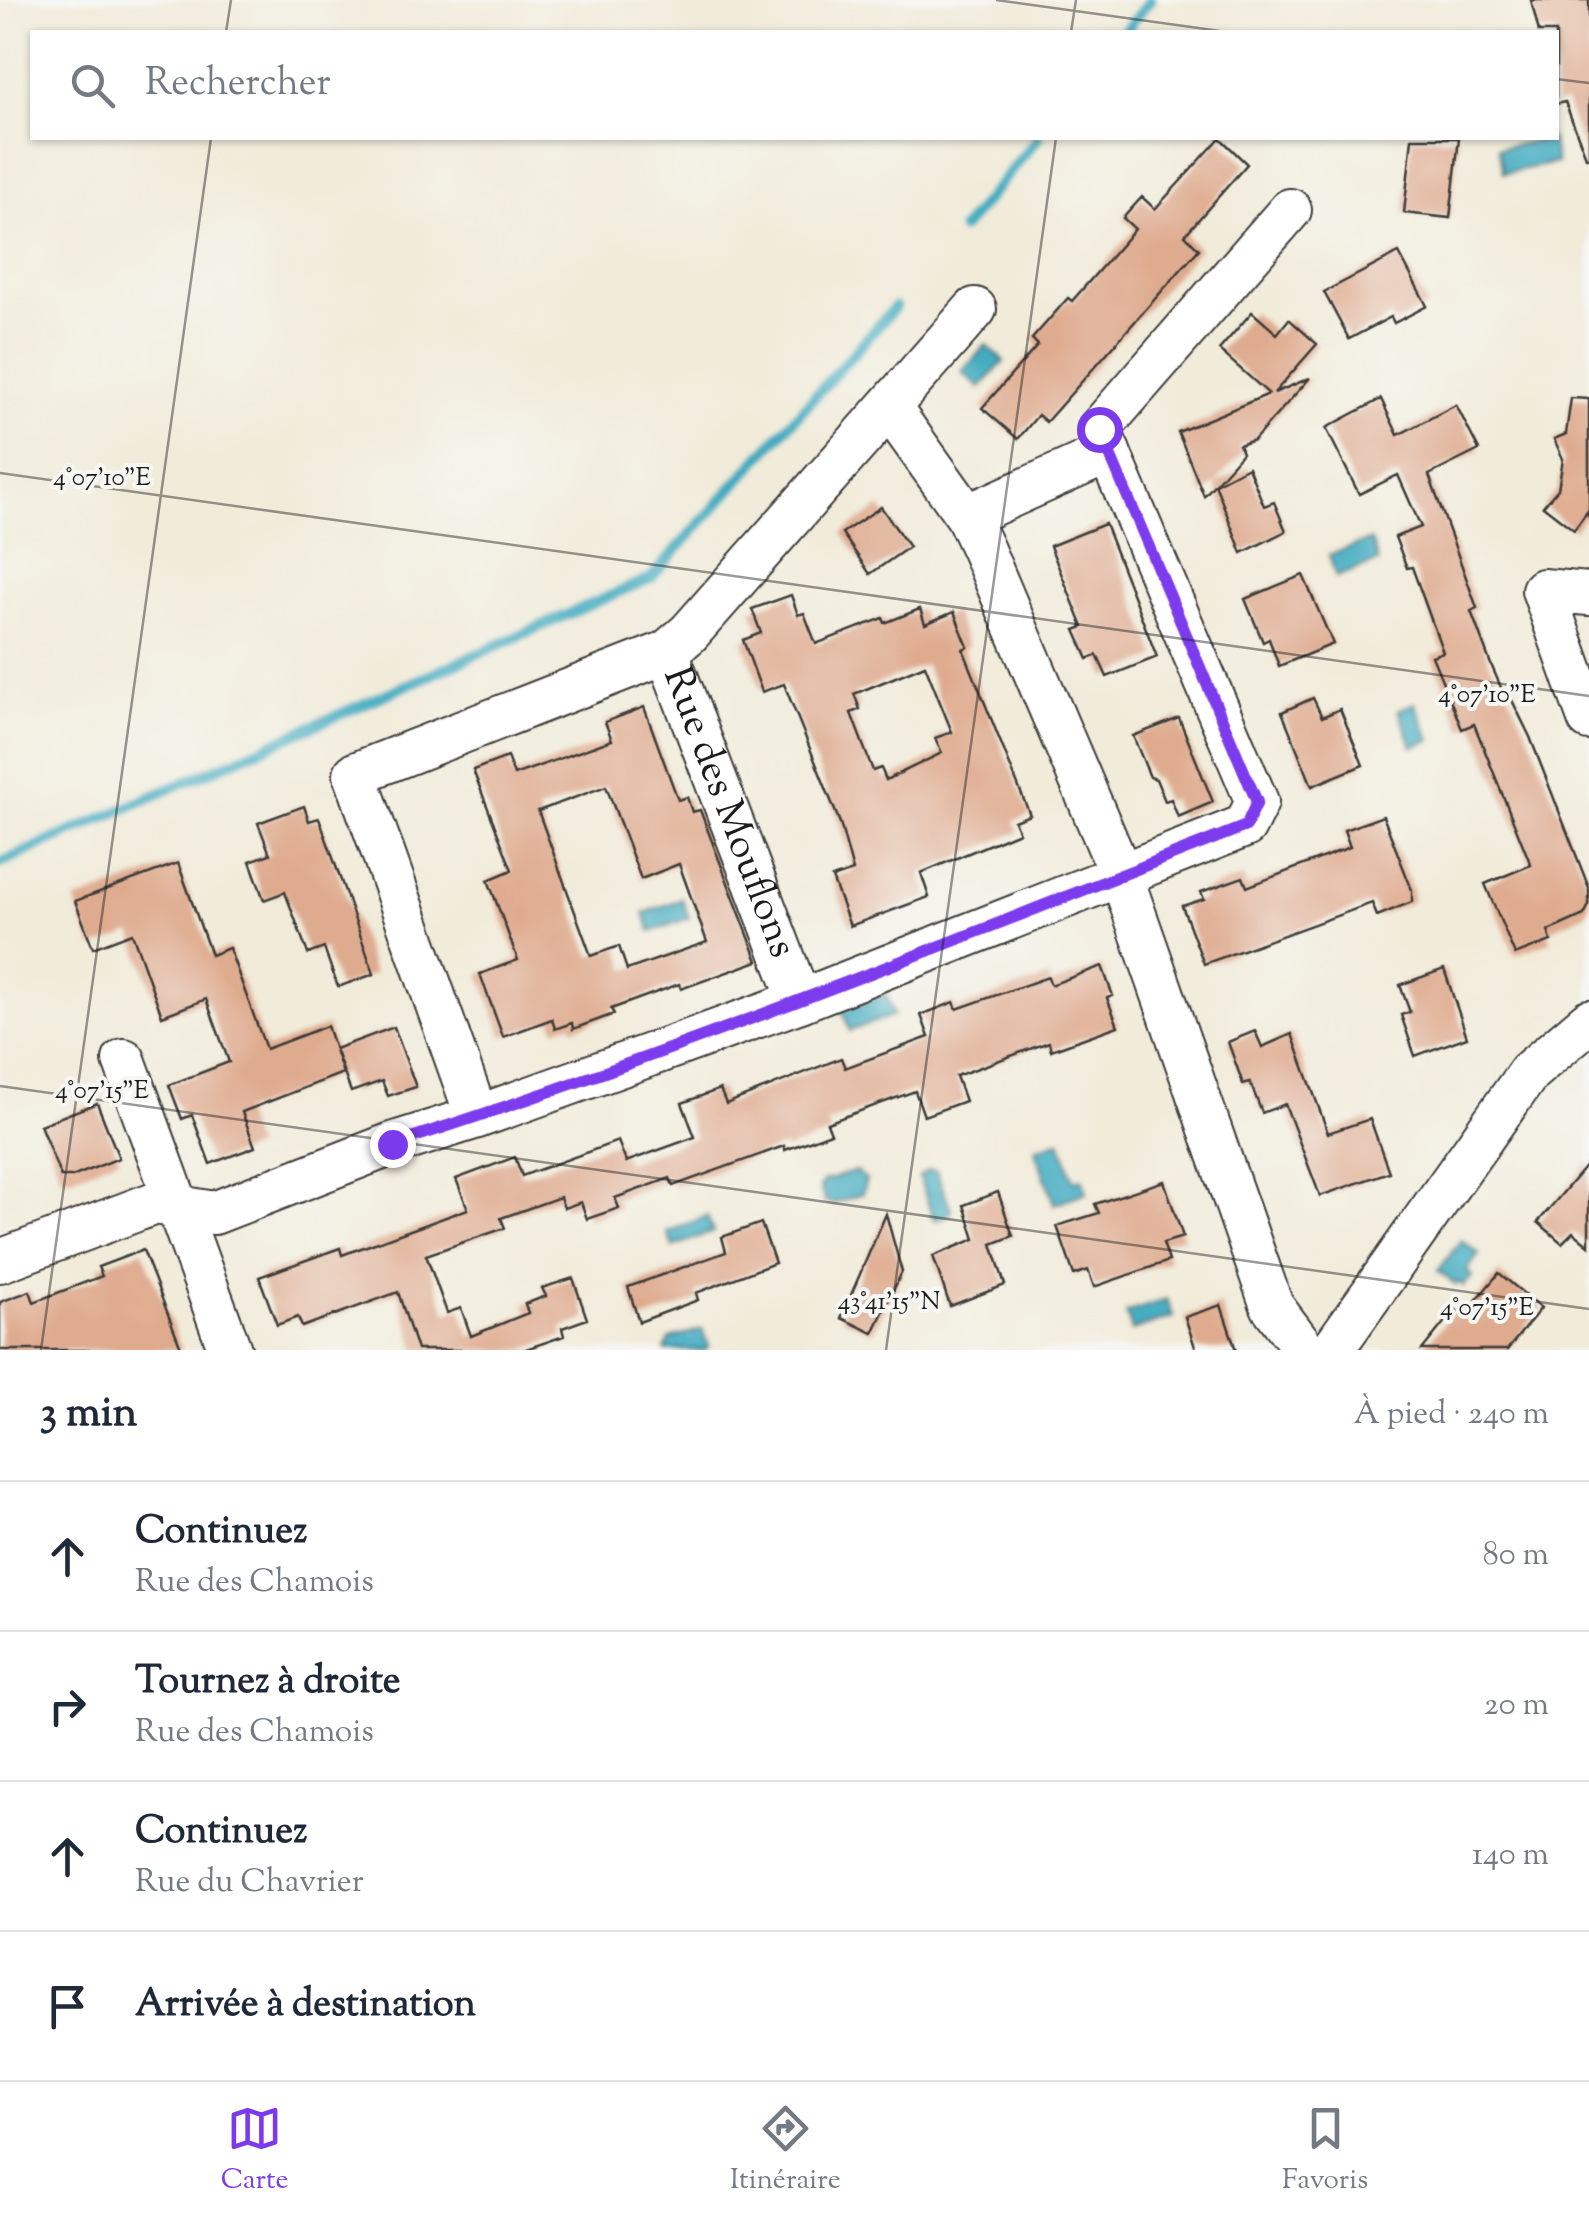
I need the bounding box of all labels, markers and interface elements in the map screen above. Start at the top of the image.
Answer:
search box [30,30,1559,140]
icon: search [65,58,120,113]
text: Rechercher [145,58,331,112]
route start [1077,407,1123,453]
text: 4°07'10"E [53,461,151,497]
street label: Rue des Mouflons [647,659,810,966]
text: 4°07'10"E [1438,678,1536,714]
text: 4°07'15"E [55,1074,149,1110]
route end [370,1122,416,1168]
text: 43°41'15"N [838,1285,940,1321]
text: 4°07'15"E [1440,1291,1534,1327]
text: 3 min [40,1385,137,1445]
text: À pied · 240 m [1354,1392,1549,1438]
text: Continuez [135,1506,307,1560]
icon: ahead [40,1529,95,1584]
text: 80 m [1483,1533,1549,1579]
text: Rue des Chamois [135,1560,374,1606]
text: Tournez à droite [135,1656,401,1710]
icon: right [40,1679,95,1734]
text: 20 m [1484,1683,1549,1729]
text: Rue des Chamois [135,1710,374,1756]
text: Continuez [135,1806,307,1860]
icon: ahead [40,1829,95,1884]
text: 140 m [1472,1833,1549,1879]
text: Rue du Chavrier [135,1860,364,1906]
icon: arrive [40,1979,95,2034]
text: Arrivée à destination [135,1979,476,2033]
tab: Carte [221,2101,289,2201]
tab: Itinéraire [730,2101,841,2201]
tab: Favoris [1282,2101,1368,2201]

